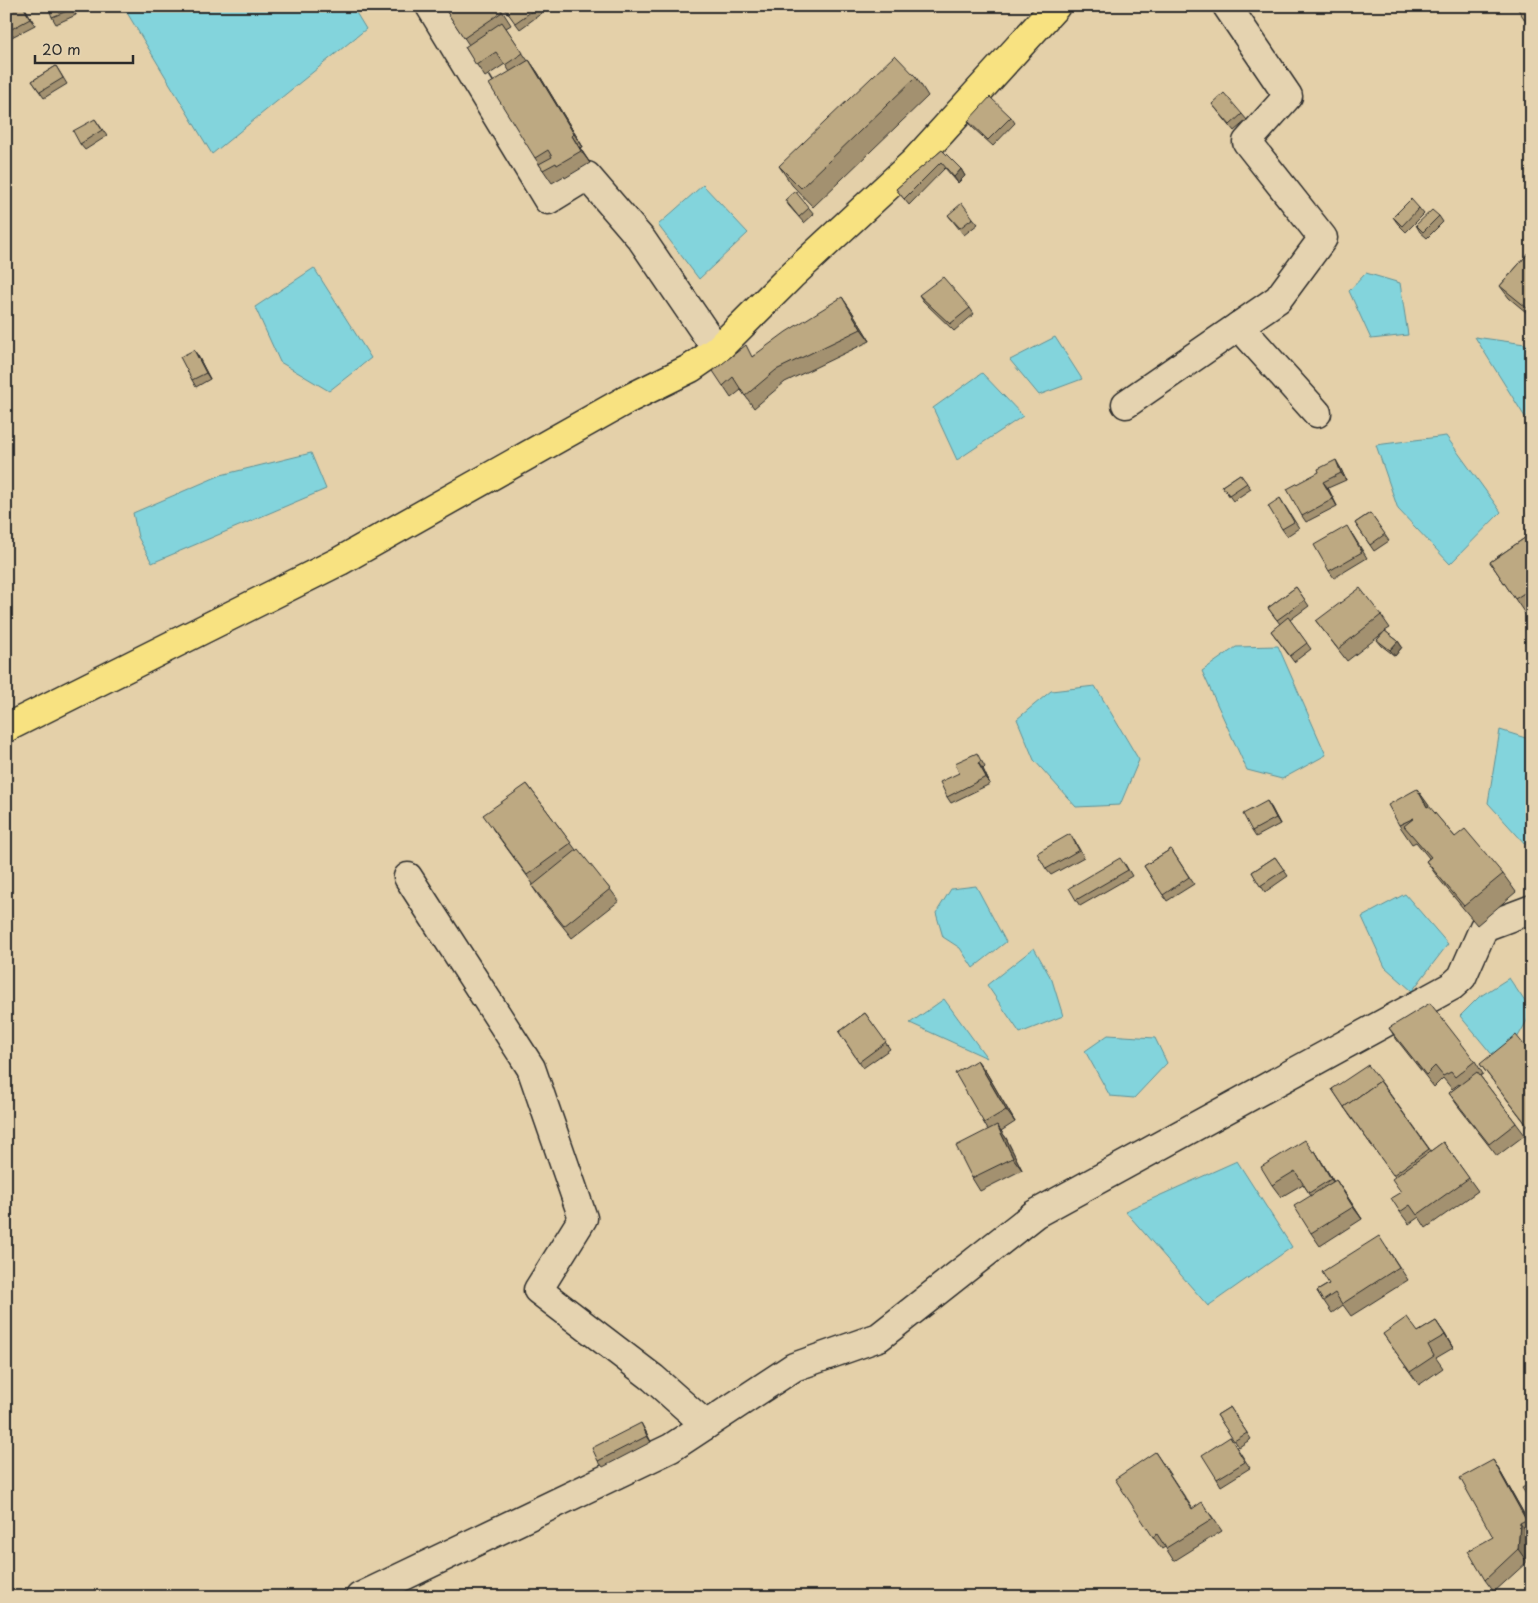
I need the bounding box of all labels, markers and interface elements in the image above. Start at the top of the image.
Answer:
scale bar [35,32,132,64]
text: 20 m [42,37,81,60]

